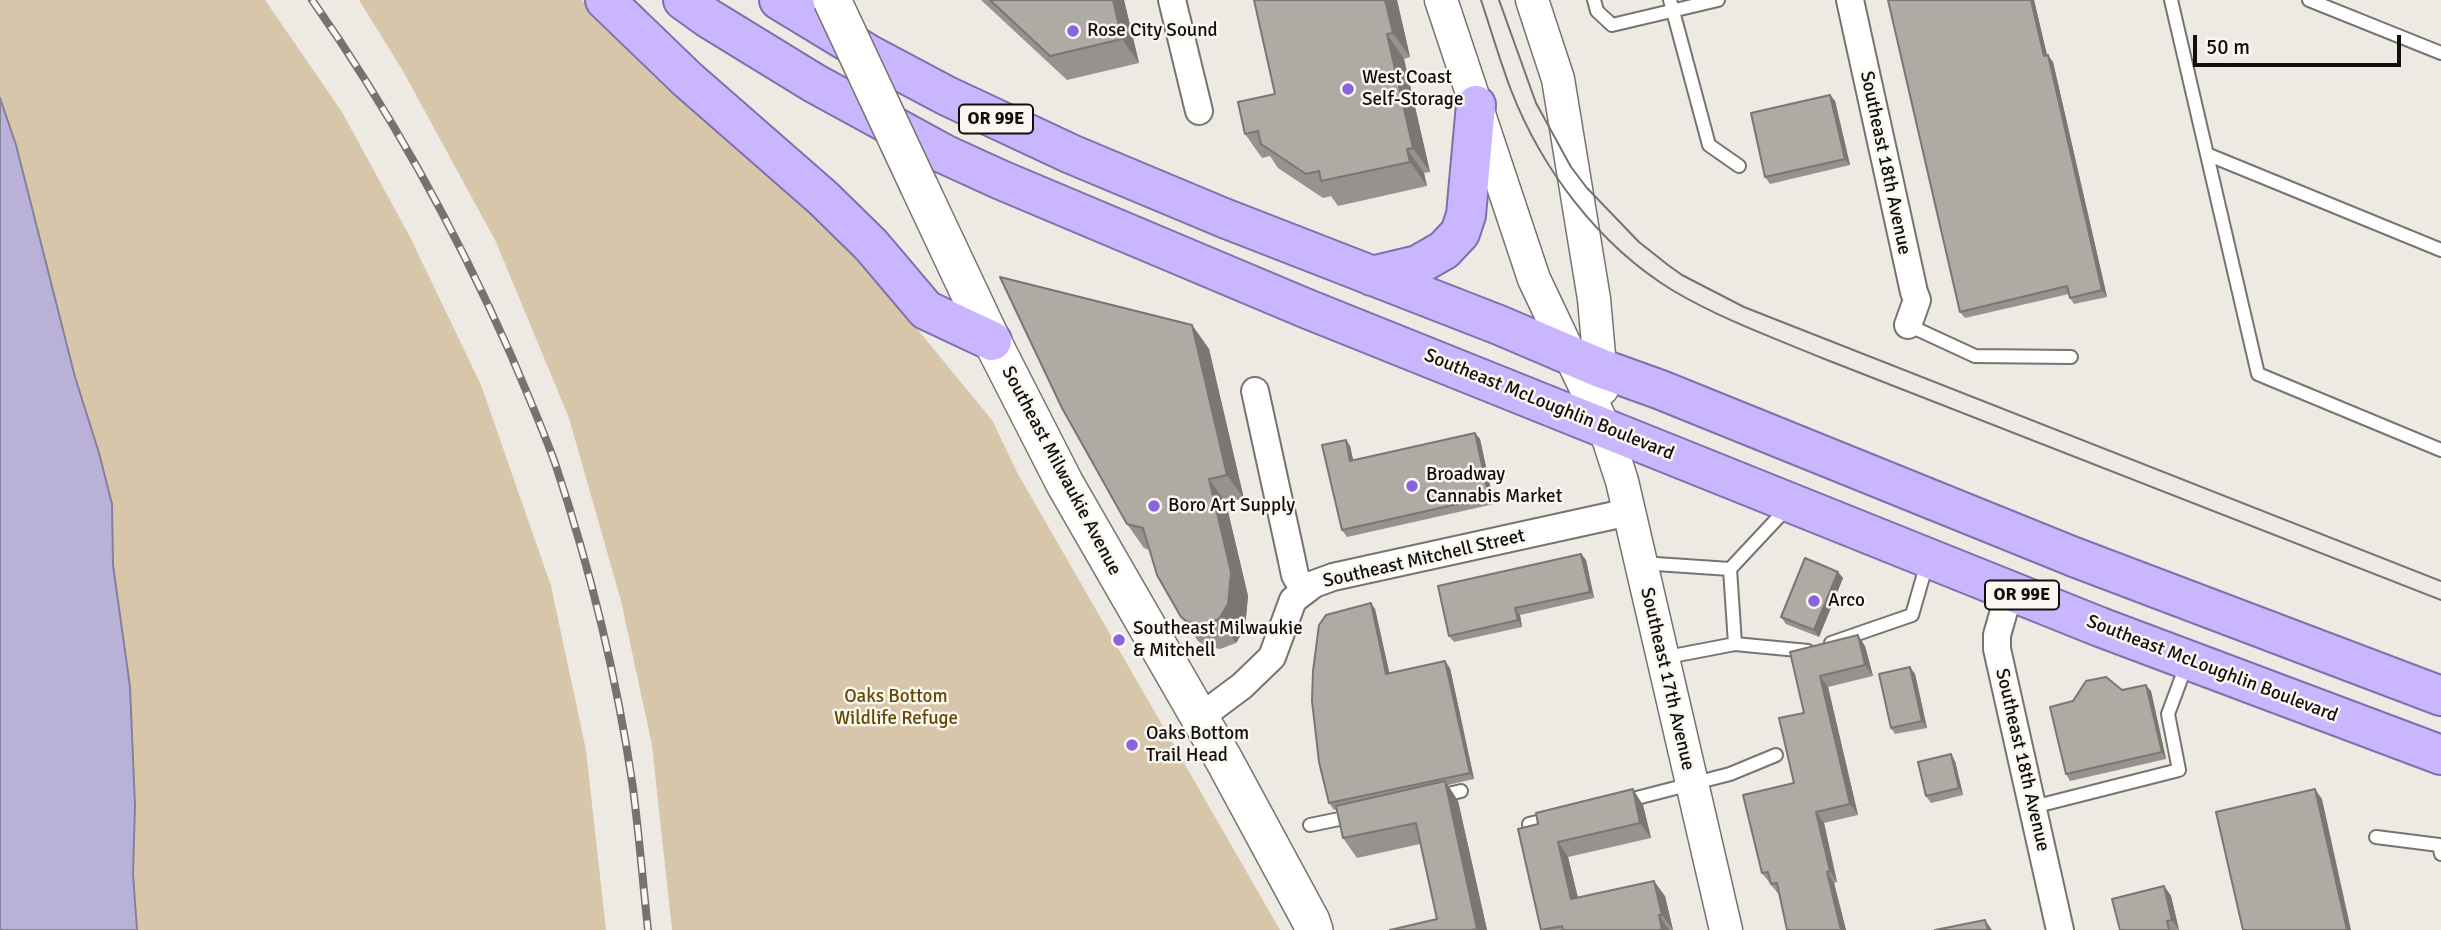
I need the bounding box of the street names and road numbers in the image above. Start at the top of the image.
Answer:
street label: Southeast 18th Avenue [1854,69,1916,257]
road number: OR 99E [959,104,1033,134]
street label: Southeast McLoughlin Boulevard [1421,344,1677,466]
street label: Southeast Milwaukie Avenue [996,363,1126,579]
street label: Southeast Mitchell Street [1321,525,1527,593]
road number: OR 99E [1985,580,2059,610]
street label: Southeast 17th Avenue [1635,585,1699,773]
street label: Southeast McLoughlin Boulevard [2083,610,2341,728]
street label: Southeast 18th Avenue [1990,666,2054,854]

